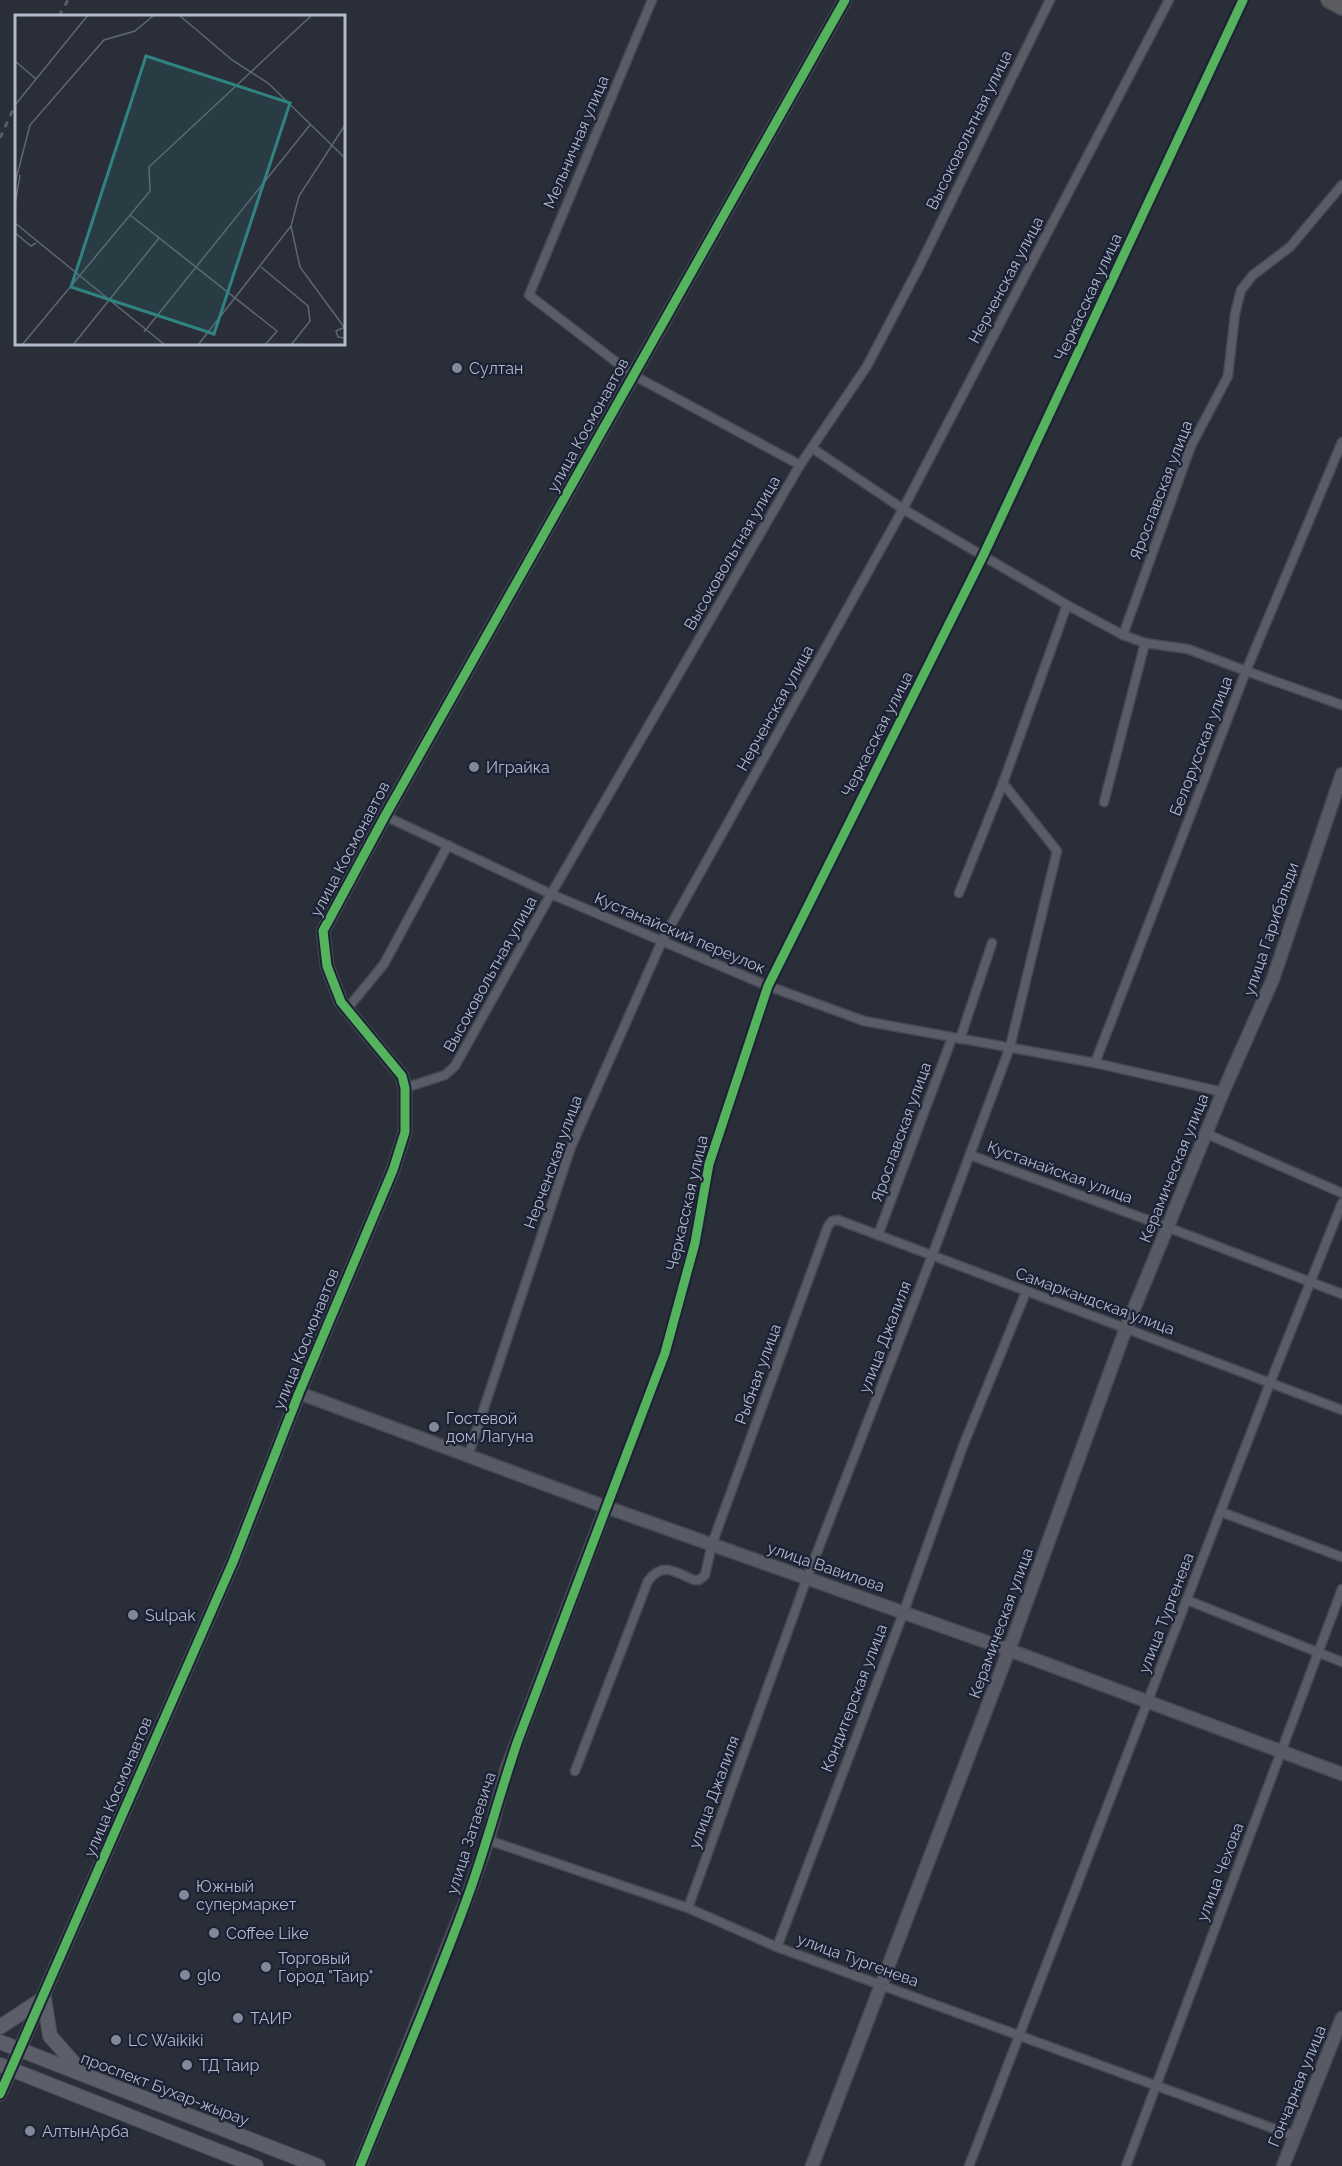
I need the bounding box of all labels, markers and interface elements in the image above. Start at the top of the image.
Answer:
inset map [15,15,345,345]
street label: Высоковольтная улица [922,47,1016,213]
street label: Мельничная улица [539,73,613,211]
street label: Нерченская улица [965,213,1047,347]
street label: Черкасская улица [1050,230,1126,364]
street label: улица Космонавтов [543,355,633,495]
place label: Султан [469,359,523,378]
marker: Султан [450,361,464,375]
street label: Ярославская улица [1126,418,1196,562]
street label: Высоковольтная улица [680,472,784,634]
street label: Нерченская улица [733,642,817,774]
street label: Черкасская улица [837,668,917,800]
street label: Белорусская улица [1166,673,1236,819]
place label: Играйка [486,758,550,777]
marker: Играйка [467,760,481,774]
street label: улица Космонавтов [306,778,394,920]
street label: улица Гарибальди [1239,860,1303,998]
street label: Кустанайский переулок [592,888,768,978]
street label: Высоковольтная улица [439,893,541,1055]
street label: Ярославская улица [867,1059,935,1205]
street label: Керамическая улица [1135,1091,1213,1245]
street label: Нерченская улица [520,1093,586,1231]
street label: Черкасская улица [662,1134,712,1272]
street label: Кустанайская улица [985,1137,1135,1207]
street label: Самаркандская улица [1013,1263,1177,1339]
street label: улица Космонавтов [269,1266,343,1412]
street label: улица Джалиля [855,1278,915,1396]
street label: Рыбная улица [731,1321,785,1427]
place label: Гостевой дом Лагуна [446,1409,534,1446]
marker: Гостевой дом Лагуна [427,1420,441,1434]
street label: улица Вавилова [765,1538,887,1596]
street label: Керамическая улица [965,1545,1037,1701]
street label: улица Тургенева [1134,1550,1198,1676]
place label: Sulpak [145,1606,196,1625]
marker: Sulpak [126,1608,140,1622]
street label: Кондитерская улица [817,1621,891,1775]
street label: улица Космонавтов [80,1714,156,1860]
street label: улица Джалиля [685,1733,743,1851]
street label: улица Затаевича [442,1769,500,1897]
street label: улица Чехова [1193,1820,1247,1924]
place label: Южный супермаркет [196,1877,297,1914]
marker: Южный супермаркет [177,1888,191,1902]
place label: Coffee Like [226,1924,309,1943]
marker: Coffee Like [207,1926,221,1940]
street label: улица Тургенева [795,1929,921,1991]
place label: Торговый Город "Таир" [278,1949,373,1986]
marker: Торговый Город "Таир" [259,1960,273,1974]
place label: glo [197,1966,221,1985]
marker: glo [178,1968,192,1982]
place label: ТАИР [250,2009,292,2028]
marker: ТАИР [231,2011,245,2025]
street label: Гончарная улица [1264,2023,1330,2149]
place label: LC Waikiki [128,2031,203,2050]
marker: LC Waikiki [109,2033,123,2047]
street label: проспект Бухар-жырау [78,2048,252,2130]
place label: ТД Таир [199,2056,260,2075]
marker: ТД Таир [180,2058,194,2072]
place label: АлтынАрба [42,2122,129,2141]
marker: АлтынАрба [23,2124,37,2138]

